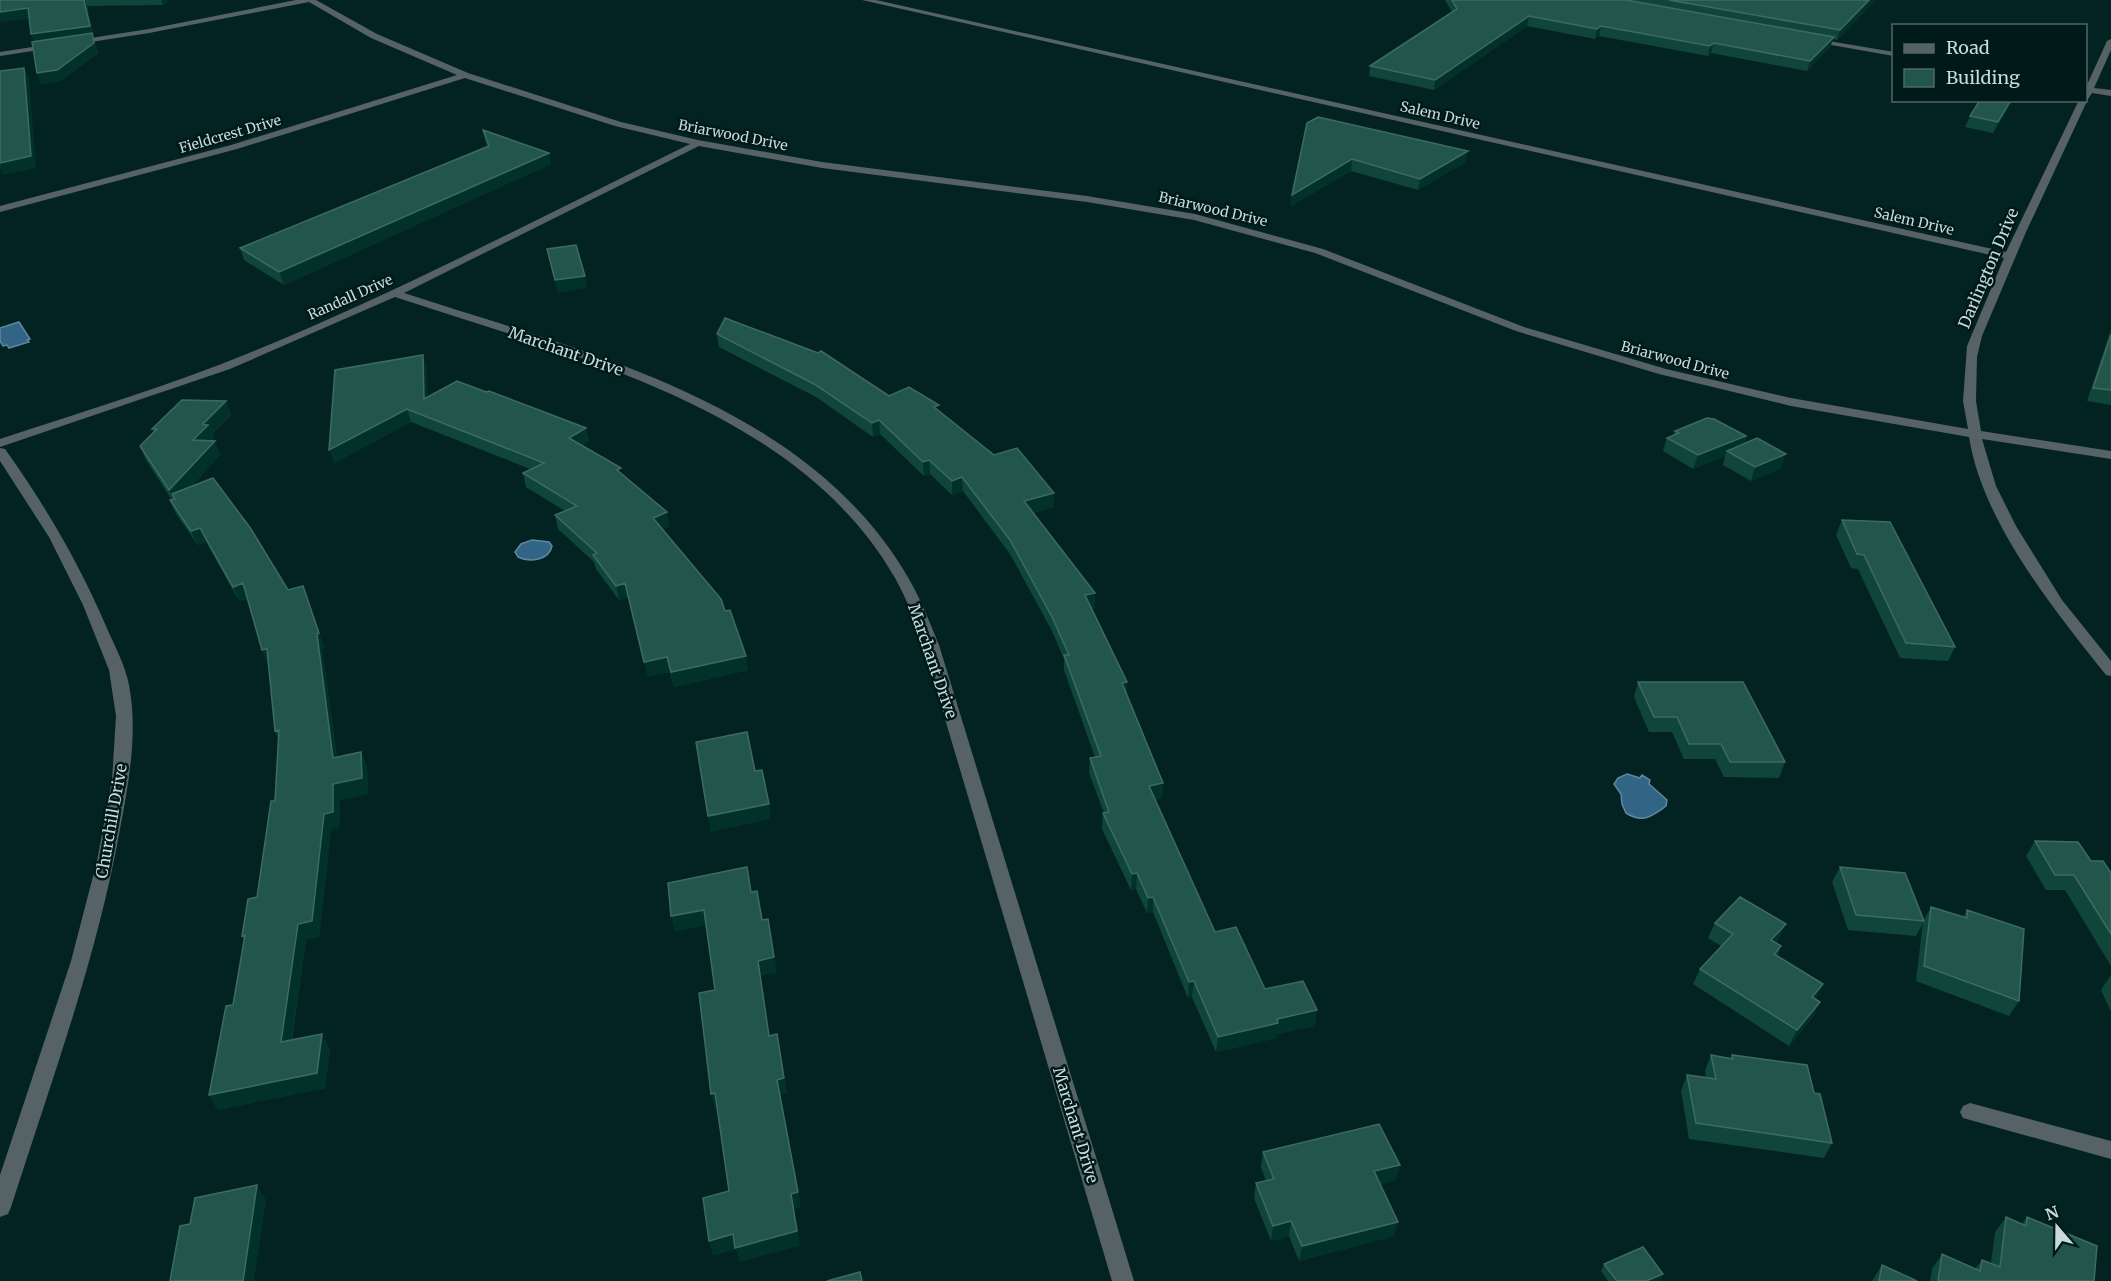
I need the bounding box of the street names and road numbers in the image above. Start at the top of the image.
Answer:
street label: Salem Drive [1398,97,1482,133]
street label: Fieldcrest Drive [177,111,283,157]
street label: Briarwood Drive [677,116,789,154]
street label: Briarwood Drive [1157,188,1269,230]
street label: Salem Drive [1872,203,1956,239]
street label: Darlington Drive [1954,205,2022,331]
street label: Randall Drive [305,270,395,324]
street label: Marchant Drive [506,322,626,380]
street label: Briarwood Drive [1619,337,1731,383]
street label: Marchant Drive [904,601,962,721]
street label: Churchill Drive [91,762,131,880]
street label: Marchant Drive [1049,1065,1103,1185]

